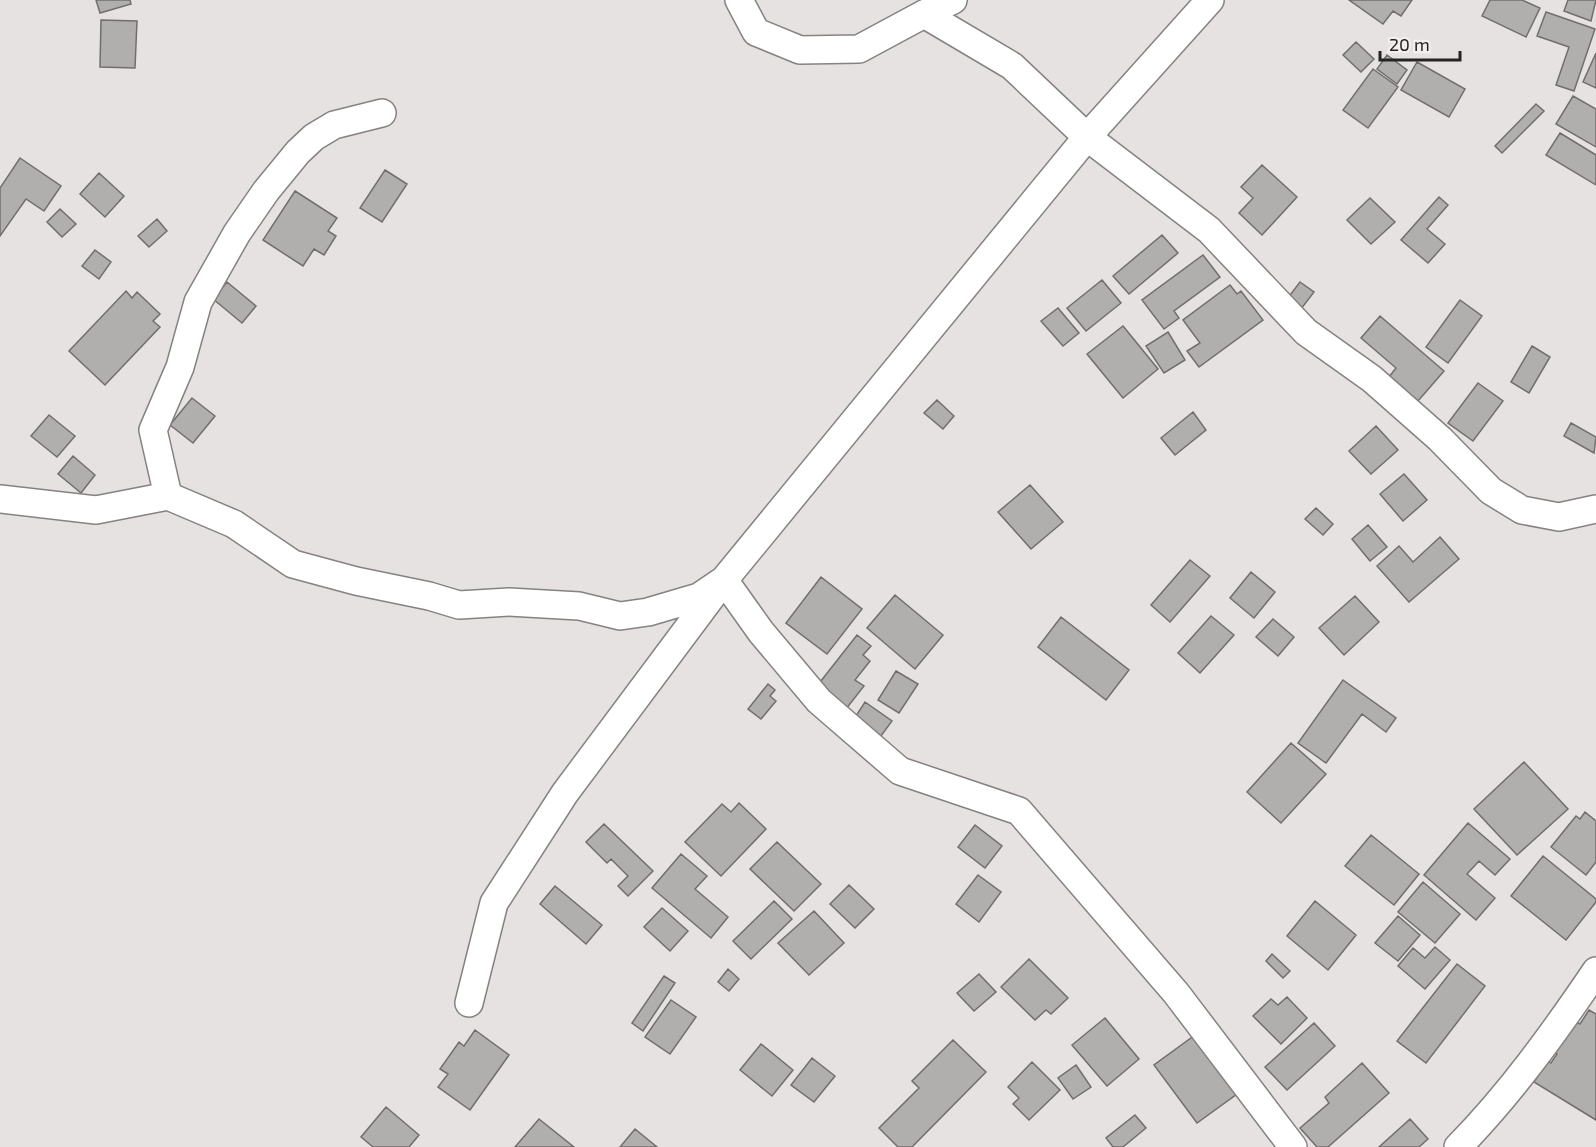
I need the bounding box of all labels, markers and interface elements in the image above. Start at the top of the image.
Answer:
scale bar [1380,24,1460,62]
text: 20 m [1389,33,1430,55]

